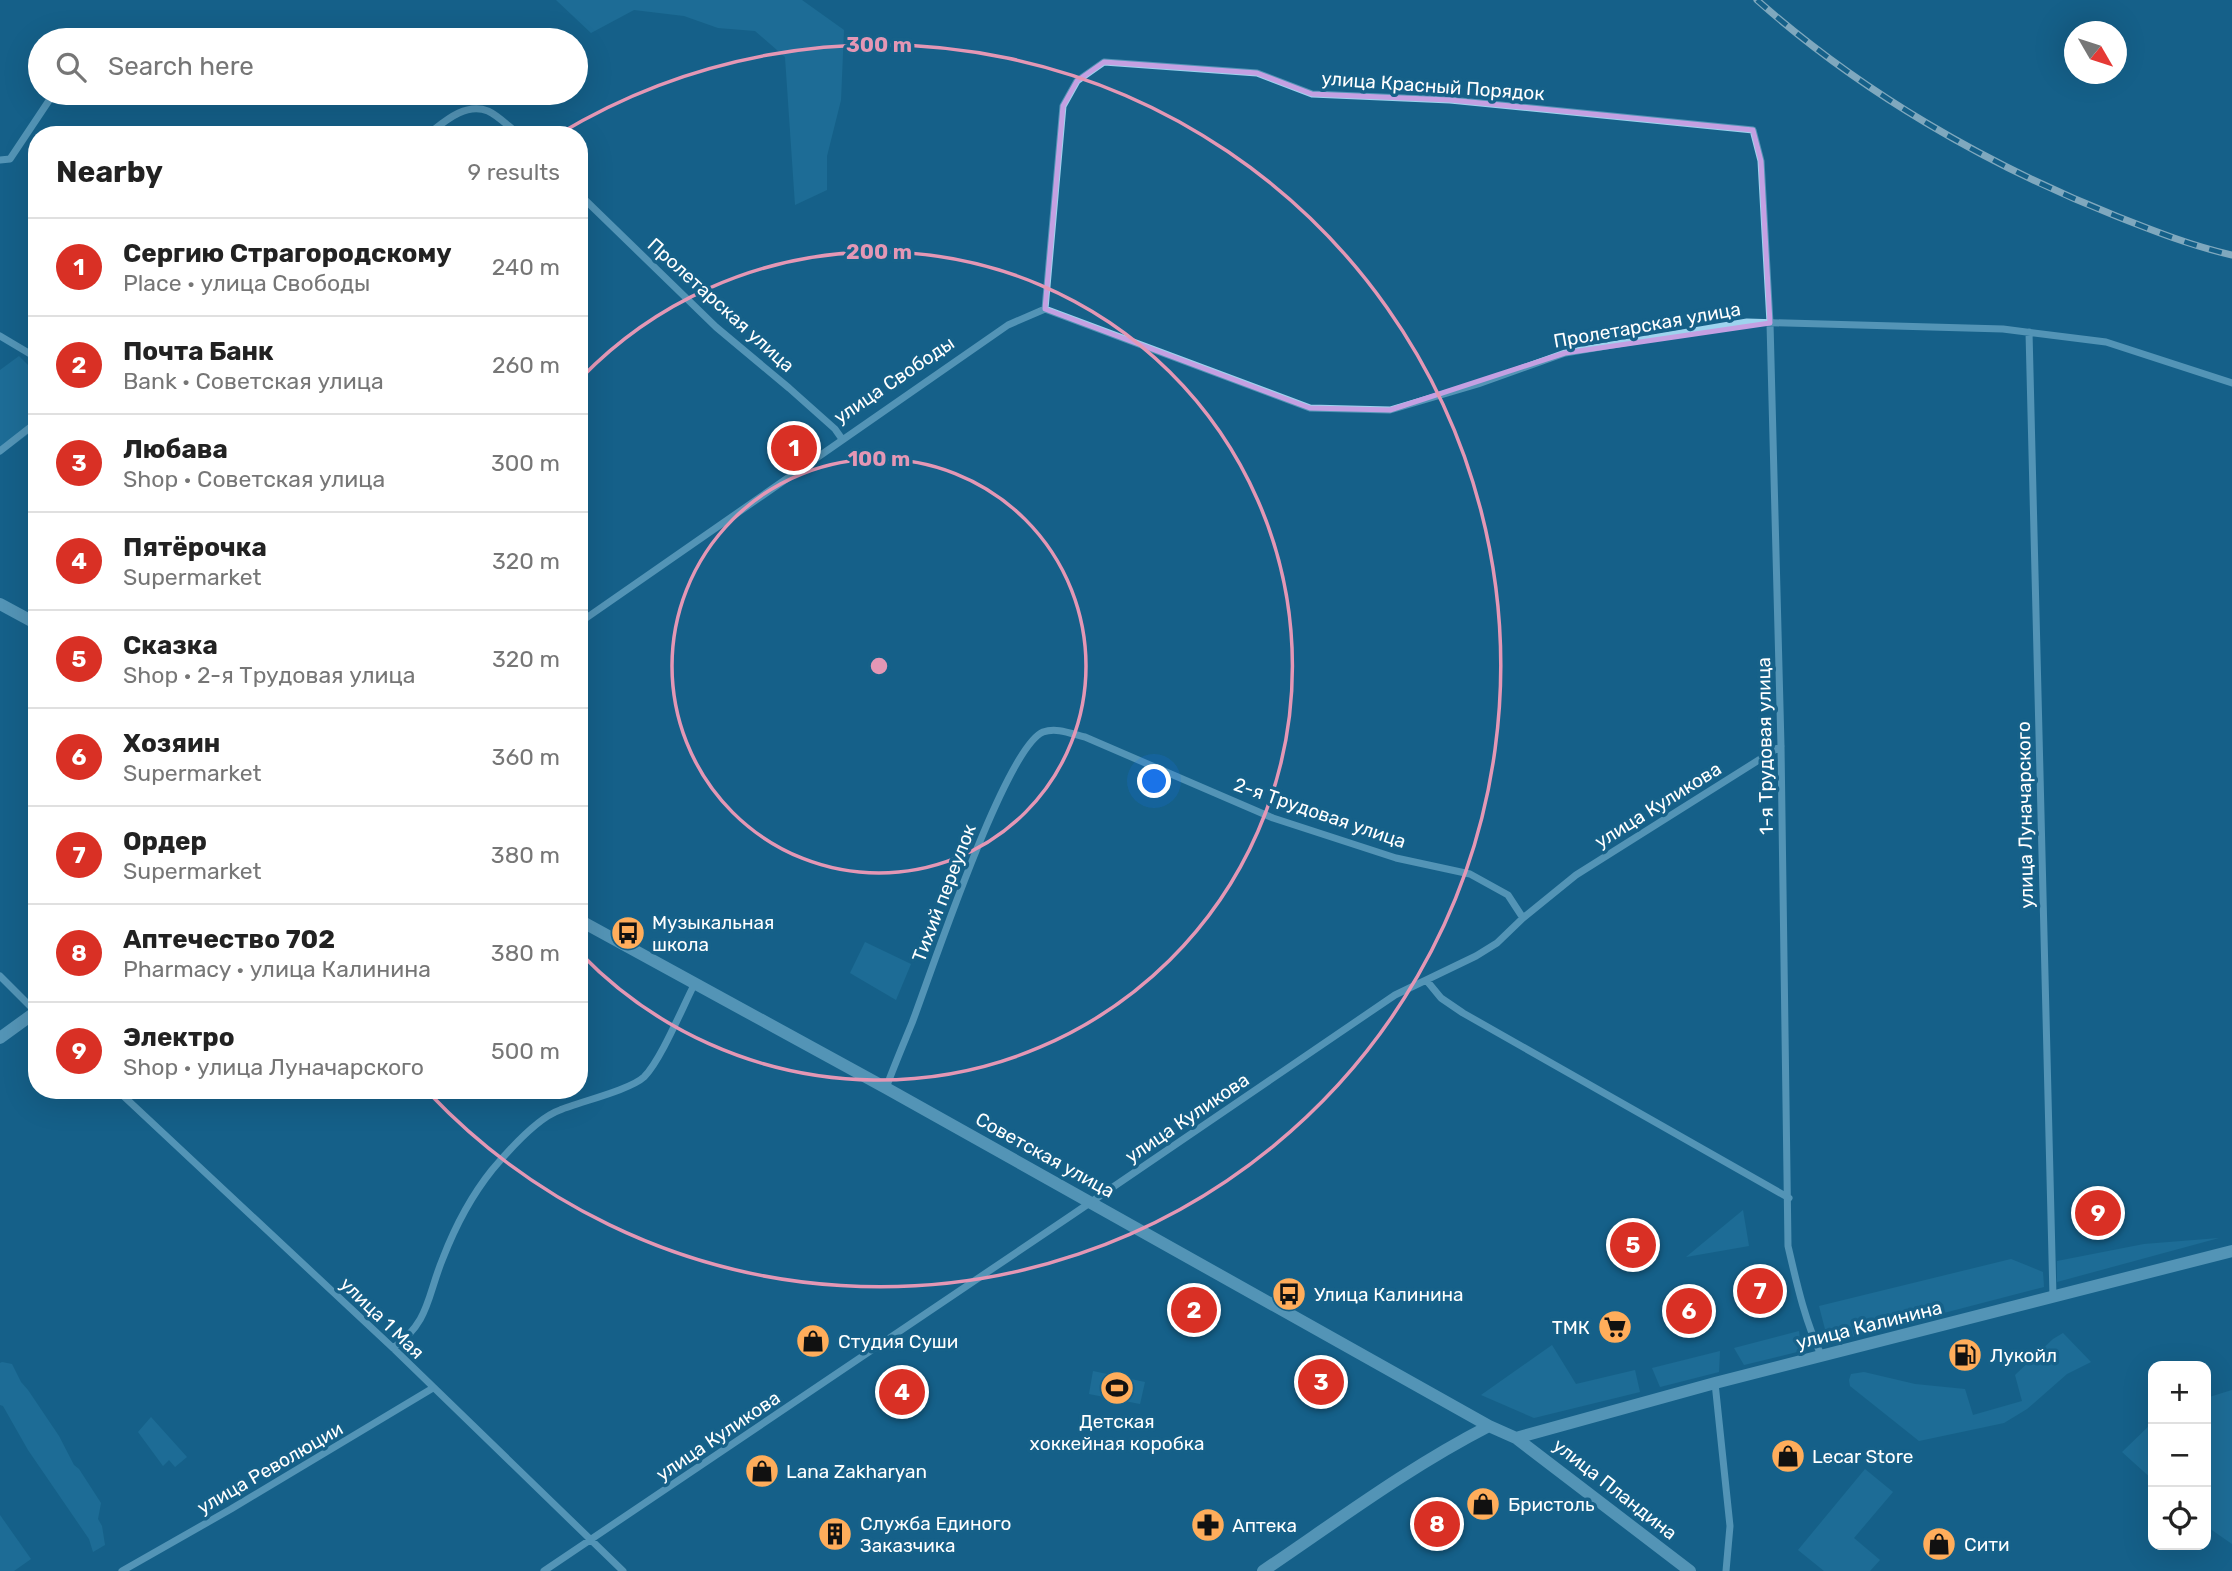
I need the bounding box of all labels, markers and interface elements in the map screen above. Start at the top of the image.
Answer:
north arrow [2064,21,2127,84]
search box [28,28,588,105]
text: 300 m [846,32,912,57]
icon: search [52,48,90,86]
text: Search here [108,51,254,82]
street label: улица Красный Порядок [1321,67,1545,105]
text: Nearby [56,154,163,190]
text: 9 results [467,158,560,186]
street label: Пролетарская улица [643,233,799,377]
text: Сергию Страгородскому [123,238,452,269]
text: 200 m [846,239,912,264]
text: 1 [73,253,85,281]
text: 240 m [492,253,560,281]
text: Place · улица Свободы [123,269,370,297]
street label: Пролетарская улица [1552,297,1742,353]
street label: улица Свободы [829,331,959,429]
text: Почта Банк [123,336,274,367]
text: 2 [72,351,86,379]
text: 260 m [492,351,560,379]
text: Bank · Советская улица [123,367,384,395]
pin: 1 [771,422,817,474]
text: Любава [123,434,228,465]
text: 100 m [848,446,910,471]
text: 3 [71,449,87,477]
text: 300 m [491,449,560,477]
text: Shop · Советская улица [123,465,385,493]
text: Пятёрочка [123,532,267,563]
text: 4 [71,547,87,575]
text: 320 m [492,547,560,575]
text: Supermarket [123,563,261,591]
text: Сказка [123,630,218,661]
text: 5 [72,645,86,673]
text: 320 m [492,645,560,673]
centre of rings [867,654,891,678]
street label: 1-я Трудовая улица [1752,657,1778,835]
text: Shop · 2-я Трудовая улица [123,661,415,689]
street label: улица Луначарского [2012,721,2038,909]
text: Хозяин [123,728,220,759]
text: 6 [72,743,86,771]
text: 360 m [492,743,560,771]
street label: улица Куликова [1591,757,1725,853]
text: Supermarket [123,759,261,787]
your location [1137,764,1171,798]
street label: 2-я Трудовая улица [1231,773,1409,853]
street label: Тихий переулок [907,821,981,965]
text: Ордер [123,826,207,857]
text: 7 [72,841,86,869]
text: 380 m [491,841,560,869]
text: Supermarket [123,857,261,885]
place label: Музыкальная школа [652,911,774,956]
bus stop icon: Музыкальная школа [609,914,647,952]
text: Аптечество 702 [123,924,335,955]
text: 8 [71,939,87,967]
text: 380 m [491,939,560,967]
text: Pharmacy · улица Калинина [123,955,431,983]
text: Электро [123,1022,235,1053]
text: 9 [72,1037,86,1065]
text: 500 m [491,1037,560,1065]
text: Shop · улица Луначарского [123,1053,424,1081]
street label: улица Куликова [1121,1068,1253,1168]
street label: Советская улица [971,1107,1119,1203]
pin: 9 [2075,1187,2121,1239]
pin: 5 [1610,1219,1656,1271]
pin: 7 [1737,1265,1783,1317]
street label: улица 1 Мая [335,1272,429,1364]
bus stop icon: Улица Калинина [1270,1275,1308,1313]
place label: Улица Калинина [1314,1283,1464,1306]
pin: 2 [1171,1284,1217,1336]
pin: 6 [1666,1285,1712,1337]
street label: улица Калинина [1794,1296,1944,1354]
supermarket icon: ТМК [1596,1308,1634,1346]
place label: ТМК [1552,1316,1590,1339]
shop icon: Студия Суши [794,1322,832,1360]
place label: Студия Суши [838,1330,958,1353]
fuel station icon: Лукойл [1946,1336,1984,1374]
place label: Лукойл [1990,1344,2057,1367]
pin: 3 [1298,1356,1344,1408]
map controls [2148,1361,2211,1550]
button: + [2148,1361,2211,1424]
pin: 4 [879,1366,925,1418]
sports icon: Детская хоккейная коробка [1098,1369,1136,1407]
street label: улица Куликова [652,1386,784,1486]
place label: Детская хоккейная коробка [1030,1410,1204,1455]
street label: улица Революции [193,1417,347,1519]
button: − [2148,1424,2211,1487]
street label: улица Пландина [1548,1433,1682,1545]
shop icon: Lecar Store [1769,1437,1807,1475]
place label: Lecar Store [1812,1445,1913,1468]
shop icon: Lana Zakharyan [743,1452,781,1490]
place label: Lana Zakharyan [786,1460,927,1483]
shop icon: Бристоль [1464,1485,1502,1523]
button: locate [2148,1487,2211,1550]
place label: Бристоль [1508,1493,1595,1516]
pin: 8 [1414,1498,1460,1550]
pharmacy icon: Аптека [1189,1506,1227,1544]
place label: Служба Единого Заказчика [860,1512,1011,1557]
place label: Аптека [1232,1514,1297,1537]
building icon: Служба Единого Заказчика [816,1515,854,1553]
shop icon: Сити [1920,1525,1958,1563]
place label: Сити [1964,1533,2010,1556]

